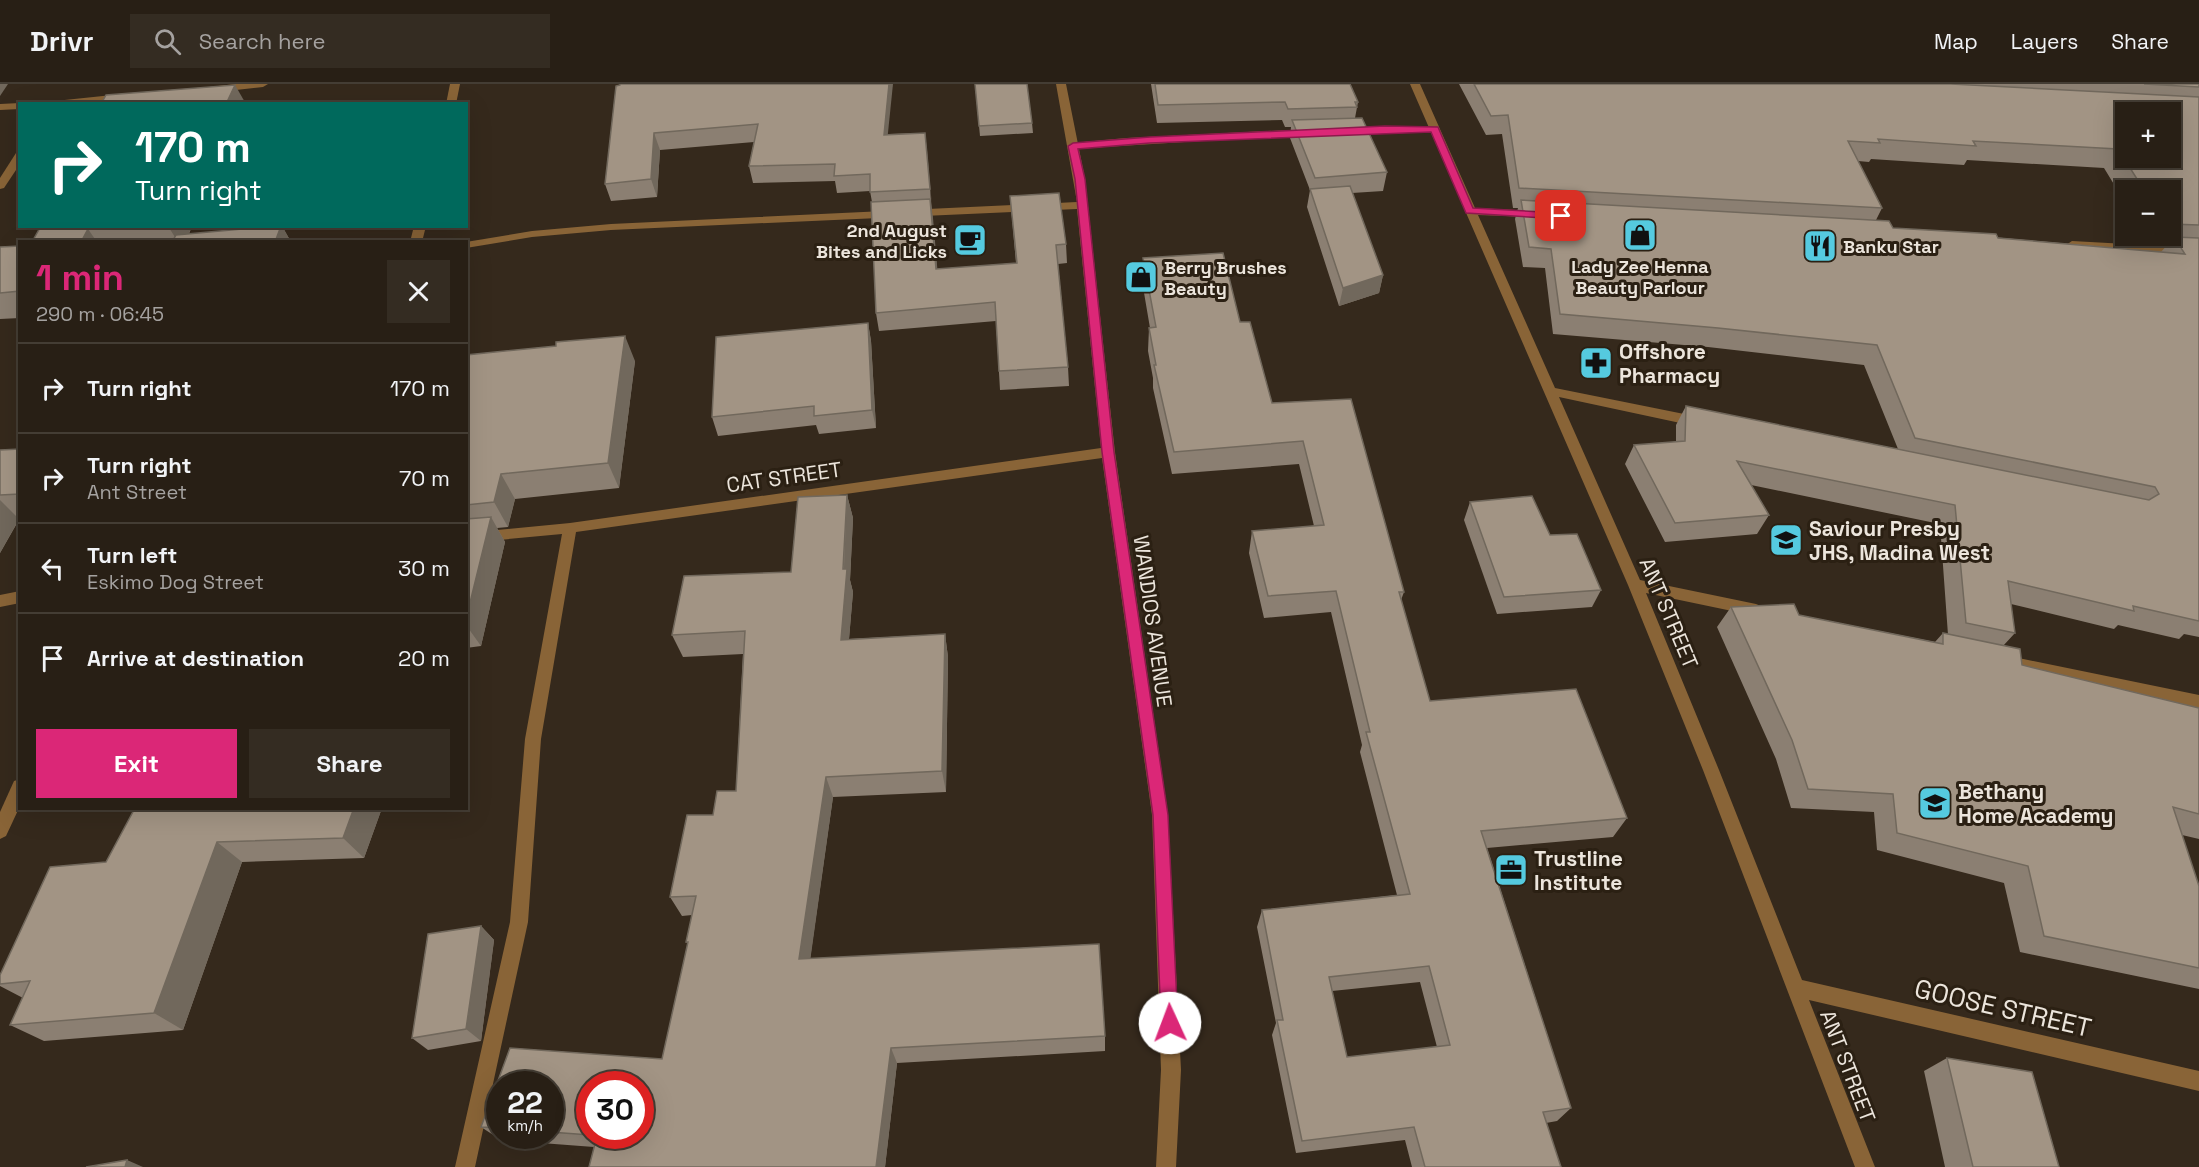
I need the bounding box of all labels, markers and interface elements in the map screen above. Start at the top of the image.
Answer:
search box [130,14,550,68]
text: Drivr [30,23,94,59]
icon: search [151,25,184,58]
text: Search here [199,27,325,55]
text: Map [1934,28,1978,55]
text: Layers [2011,28,2078,55]
text: Share [2111,28,2169,55]
map controls [2115,102,2181,246]
button: + [2115,102,2181,168]
text: 170 m [135,121,251,174]
icon: right [36,126,114,204]
text: Turn right [135,173,262,208]
button: − [2115,180,2181,246]
pin [1535,190,1586,241]
icon: arrive [1544,199,1577,232]
shop icon: Lady Zee Henna Beauty Parlour [1622,217,1658,253]
place label: 2nd August Bites and Licks [816,219,947,263]
cafe icon: 2nd August Bites and Licks [952,222,988,258]
restaurant icon: Banku Star [1802,228,1838,264]
place label: Banku Star [1843,235,1939,258]
text: 1 min [36,255,124,301]
place label: Lady Zee Henna Beauty Parlour [1571,255,1709,299]
place label: Berry Brushes Beauty [1164,256,1287,300]
shop icon: Berry Brushes Beauty [1123,259,1159,295]
button: close [387,260,450,323]
text: 290 m · 06:45 [36,301,164,327]
place label: Offshore Pharmacy [1619,338,1720,389]
pharmacy icon: Offshore Pharmacy [1578,345,1614,381]
icon: right [36,372,69,405]
text: Turn right [87,374,192,402]
text: 170 m [390,374,450,402]
text: Turn right [87,451,192,479]
street label: CAT STREET [725,456,843,498]
icon: right [36,462,69,495]
text: 70 m [399,464,450,492]
text: Ant Street [87,479,187,505]
place label: Saviour Presby JHS, Madina West [1809,515,1990,566]
school or university icon: Saviour Presby JHS, Madina West [1768,522,1804,558]
street label: WANDIOS AVENUE [1128,534,1178,708]
text: Turn left [87,541,177,569]
icon: left [36,552,69,585]
street label: ANT STREET [1633,553,1705,673]
text: 30 m [398,554,450,582]
text: Eskimo Dog Street [87,569,264,595]
icon: arrive [36,642,69,675]
text: Arrive at destination [87,644,304,672]
text: 20 m [398,644,450,672]
button: Exit [36,729,237,798]
button: Share [249,729,450,798]
place label: Bethany Home Academy [1958,778,2114,829]
school or university icon: Bethany Home Academy [1917,785,1953,821]
place label: Trustline Institute [1534,845,1623,896]
office icon: Trustline Institute [1493,852,1529,888]
street label: GOOSE STREET [1911,971,2095,1045]
position arrow [1138,991,1202,1055]
street label: ANT STREET [1814,1006,1882,1126]
speed limit sign: 30 [576,1071,654,1149]
text: 22 [507,1083,543,1122]
text: km/h [507,1116,543,1135]

